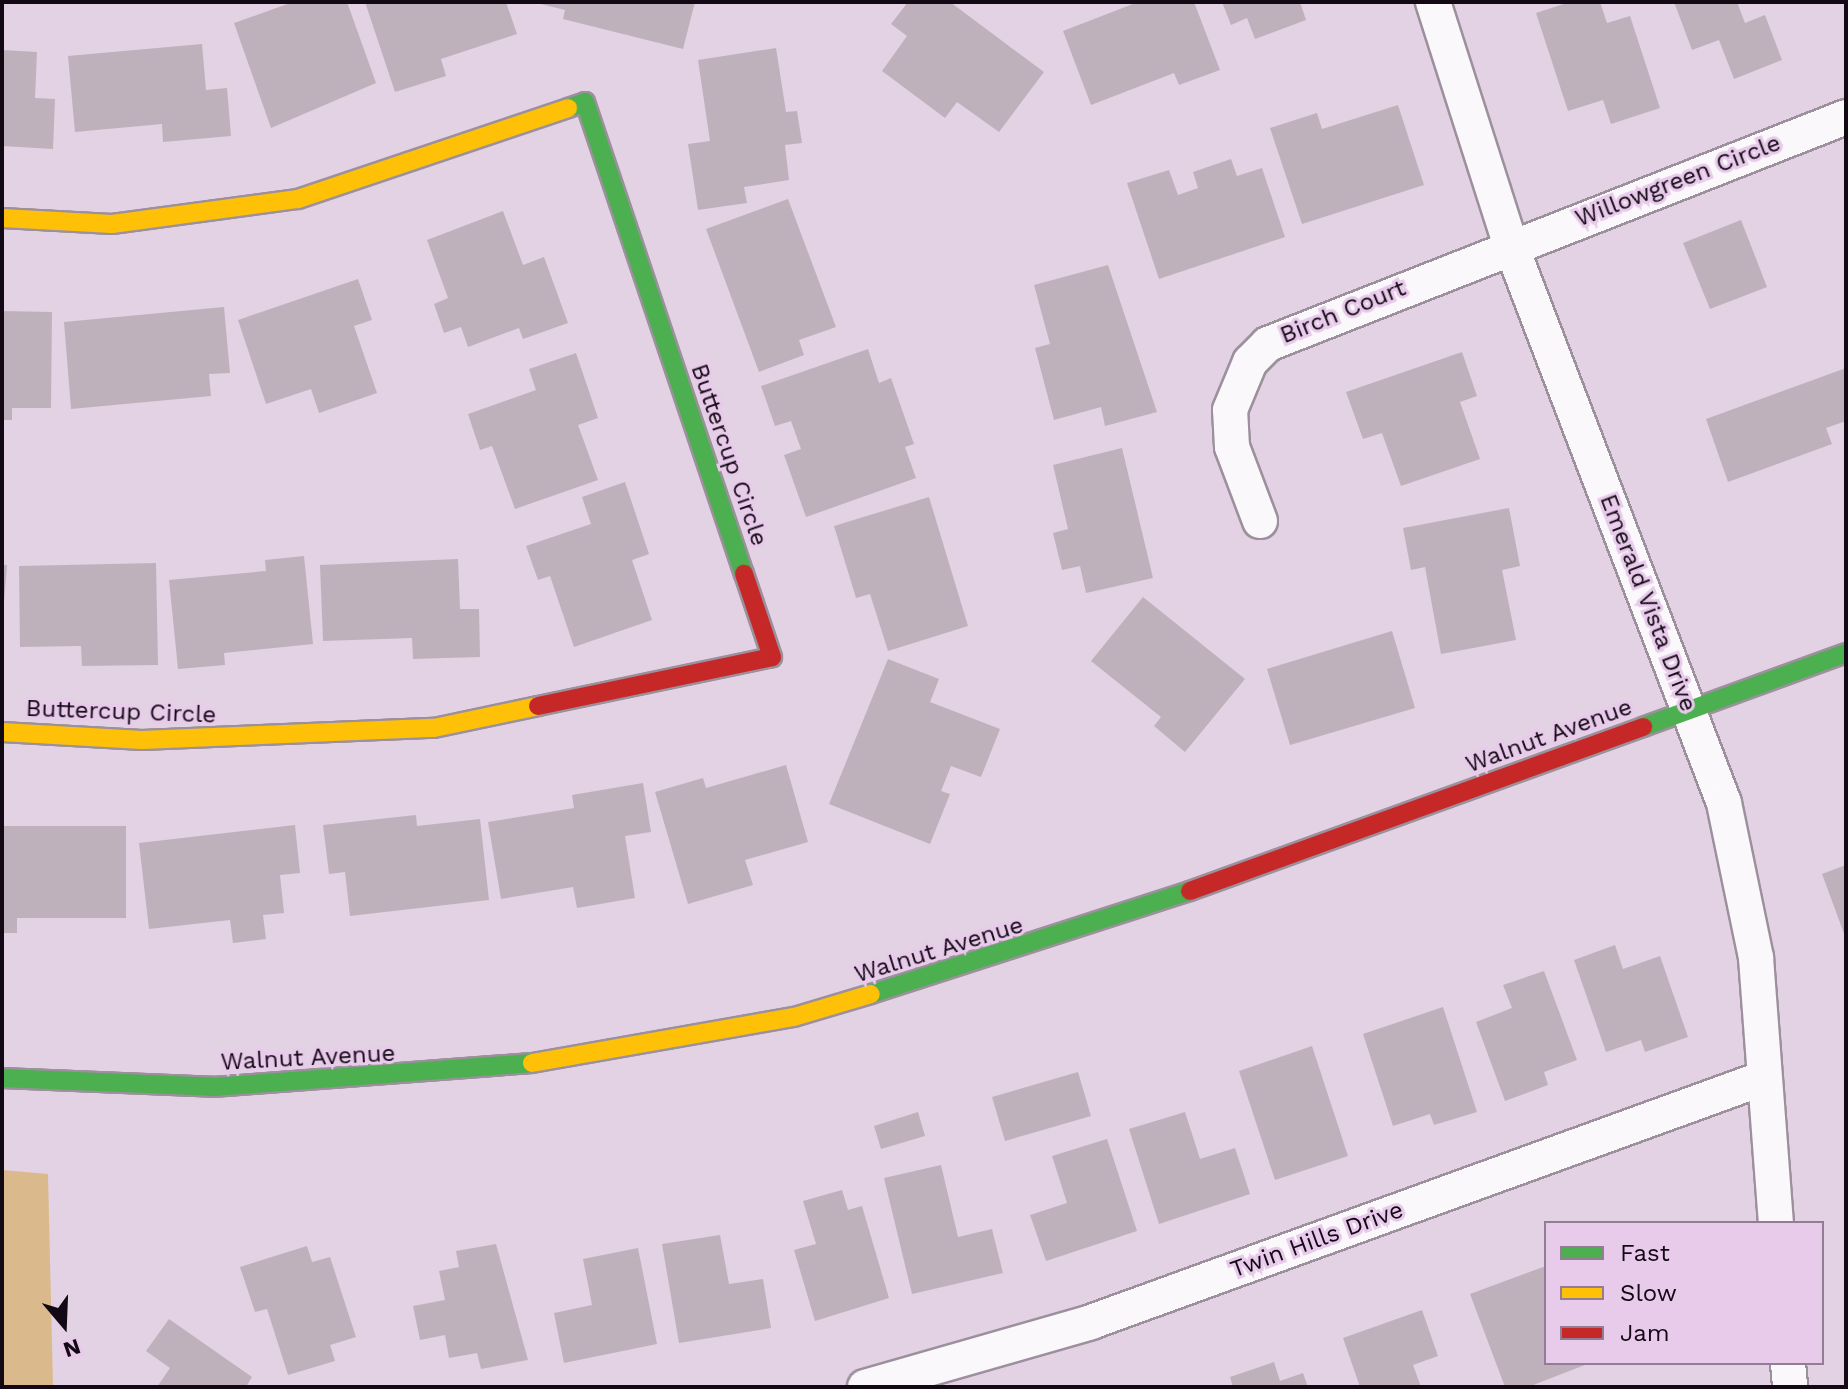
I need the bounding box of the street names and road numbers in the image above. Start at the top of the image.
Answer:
street label: Willowgreen Circle [1571,129,1785,233]
street label: Birch Court [1276,274,1410,350]
street label: Buttercup Circle [684,360,774,550]
street label: Emerald Vista Drive [1593,490,1703,716]
street label: Walnut Avenue [1461,692,1637,780]
street label: Buttercup Circle [25,694,217,730]
street label: Walnut Avenue [851,911,1027,989]
street label: Walnut Avenue [219,1039,397,1077]
street label: Twin Hills Drive [1227,1195,1407,1285]

